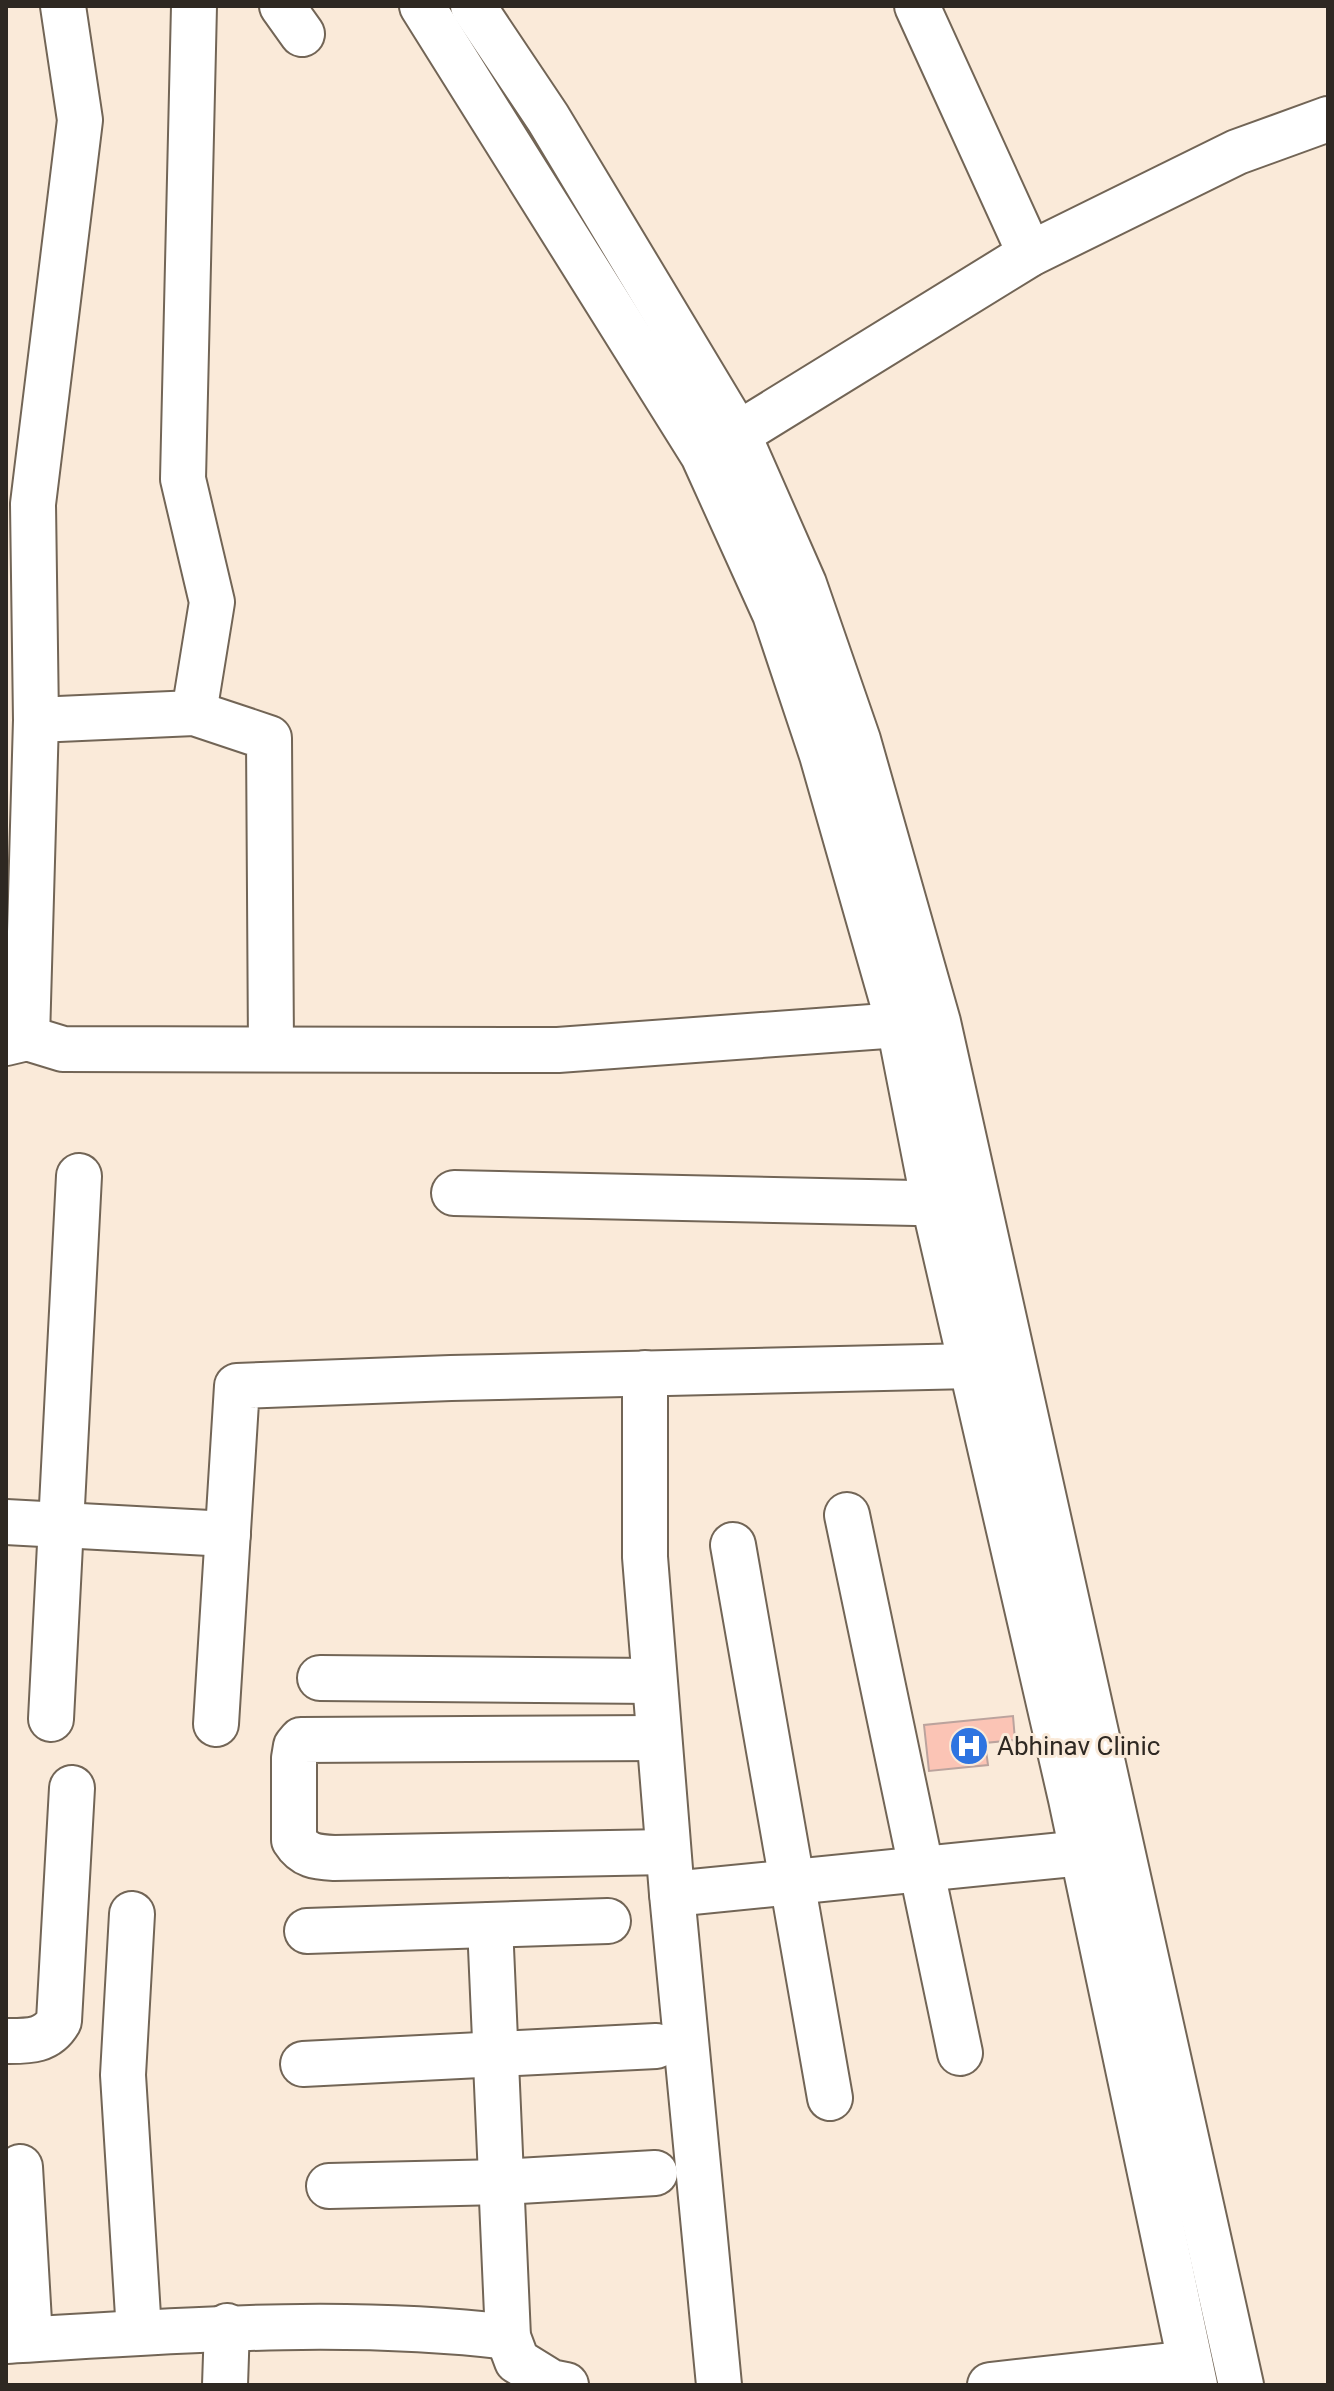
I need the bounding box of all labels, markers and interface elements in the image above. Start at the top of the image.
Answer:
hospital icon: Abhinav Clinic [948,1725,990,1767]
place label: Abhinav Clinic [997,1731,1160,1761]

